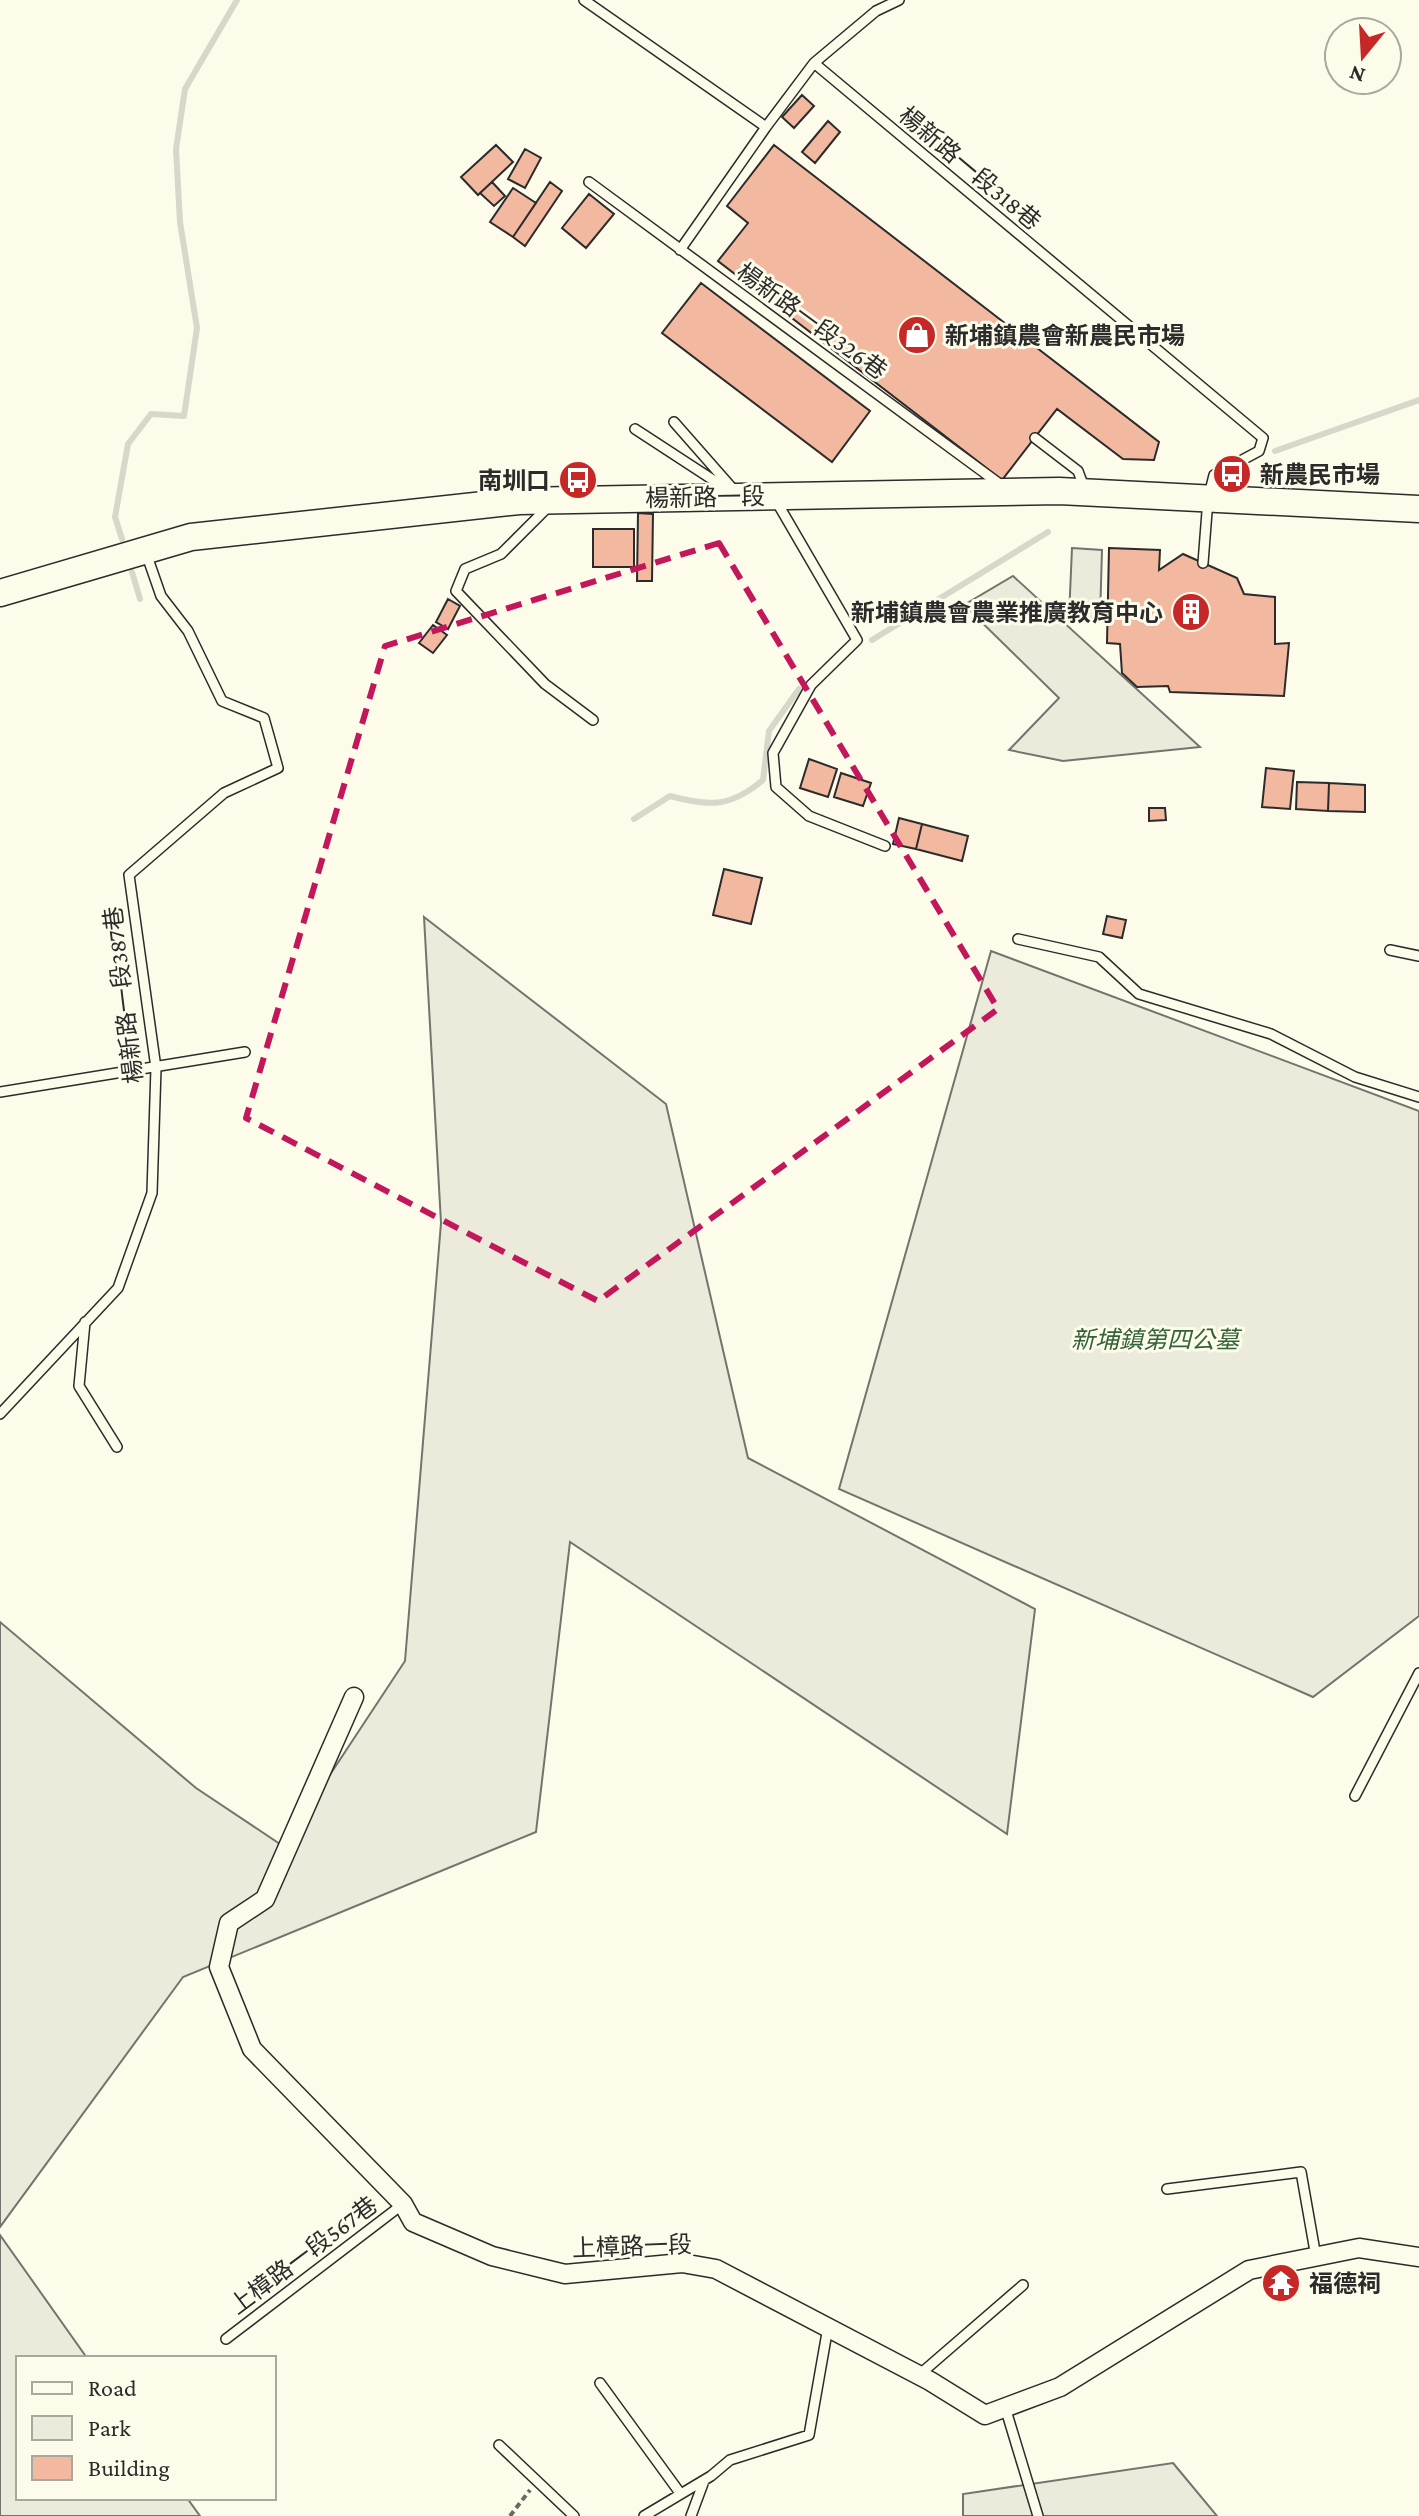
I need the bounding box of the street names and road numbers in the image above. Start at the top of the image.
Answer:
street label: 楊新路一段318巷 [894,101,1046,235]
street label: 楊新路一段326巷 [732,257,892,385]
street label: 楊新路一段 [645,482,765,512]
street label: 楊新路一段387巷 [99,905,147,1085]
street label: 上樟路一段567巷 [224,2191,382,2319]
street label: 上樟路一段 [572,2230,692,2262]

